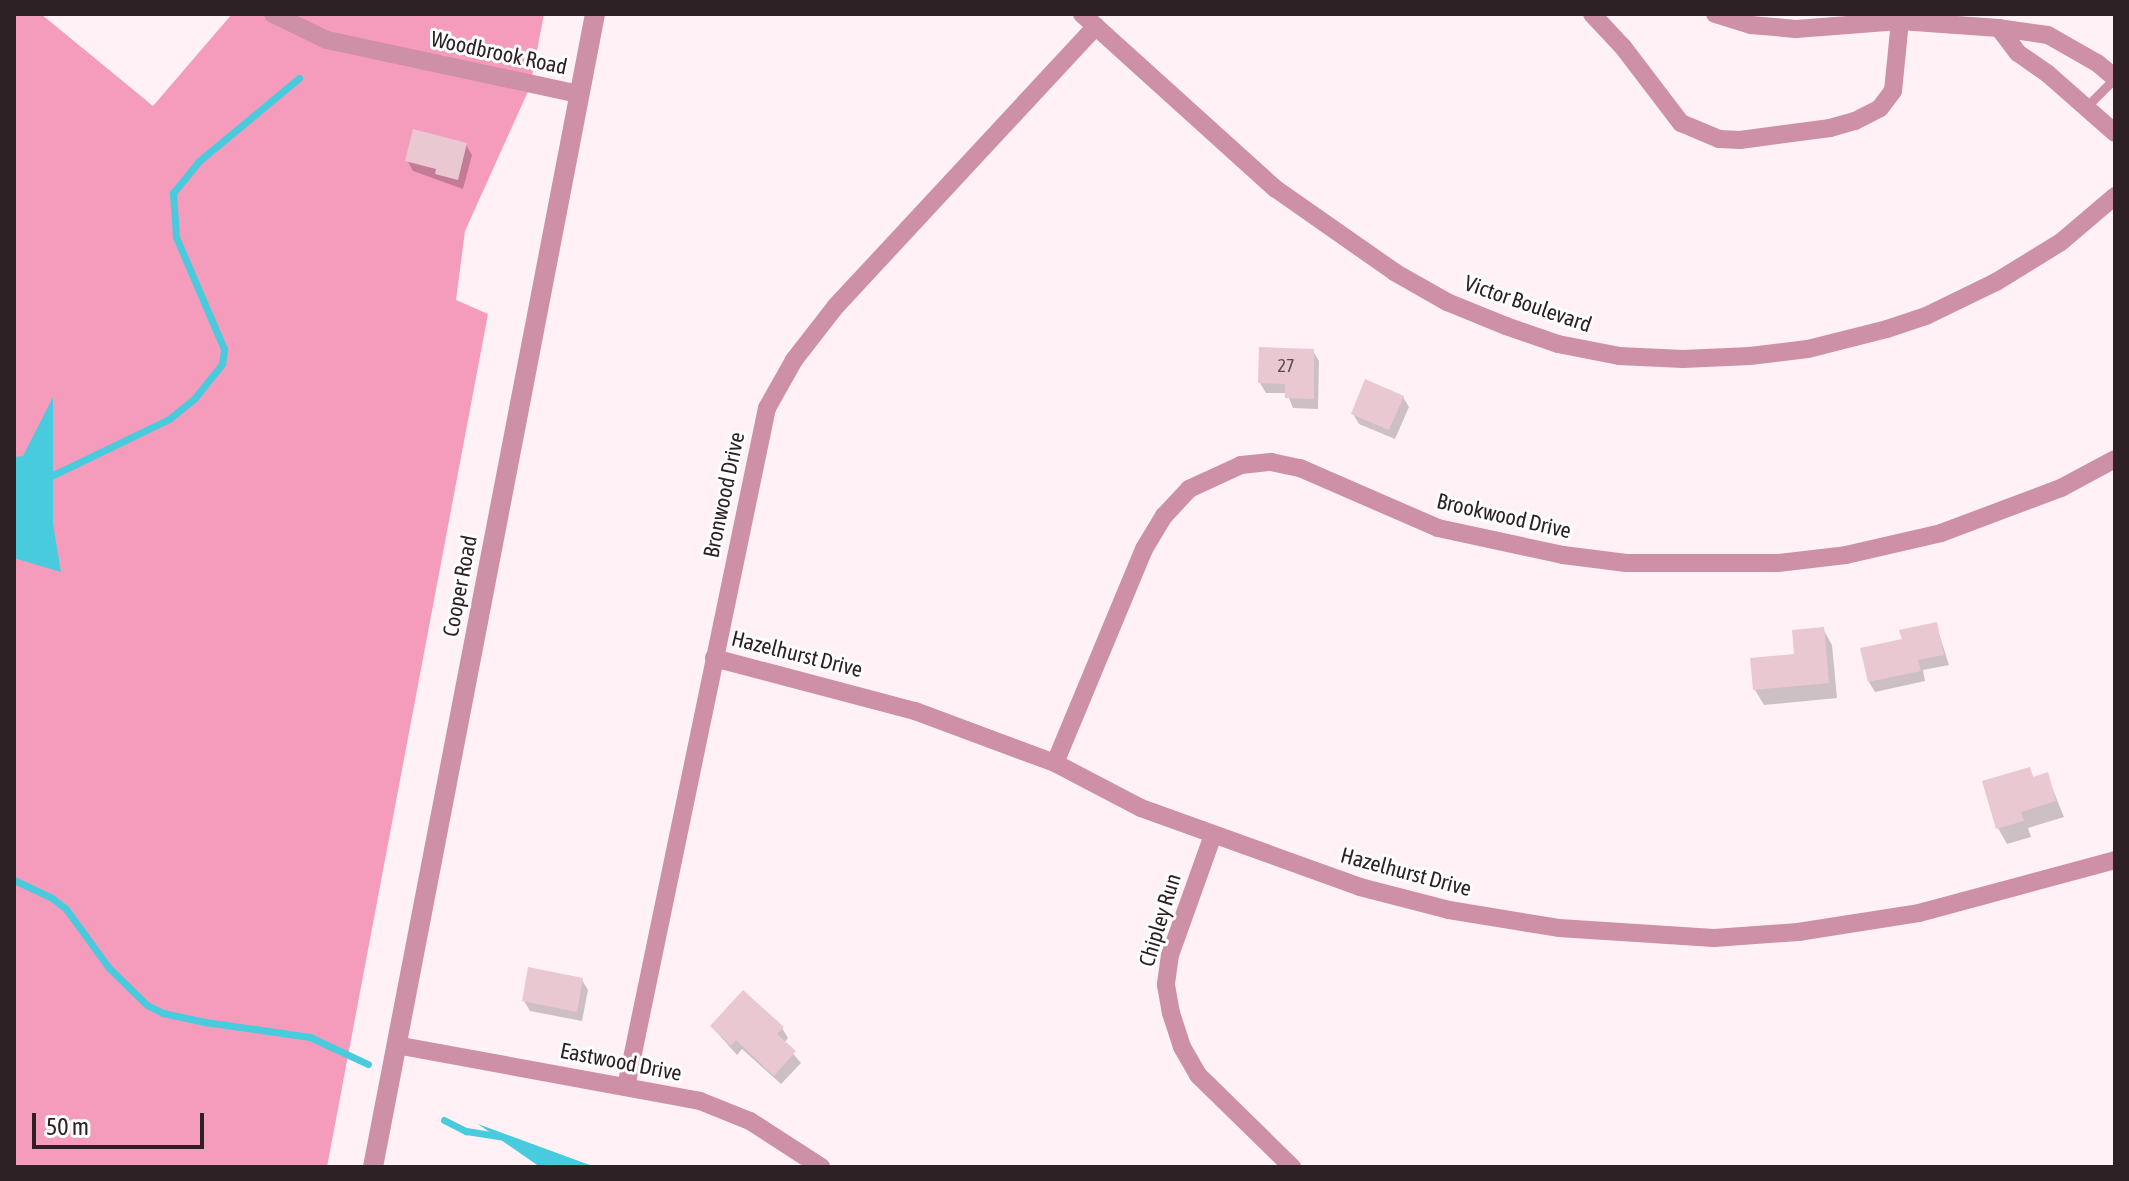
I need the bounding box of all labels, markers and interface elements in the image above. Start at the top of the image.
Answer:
street label: Woodbrook Road [428,26,570,80]
street label: Victor Boulevard [1461,270,1595,338]
house number: 27 [1278,355,1294,377]
street label: Bronwood Drive [698,430,750,560]
street label: Brookwood Drive [1434,488,1574,544]
street label: Cooper Road [437,533,483,639]
street label: Hazelhurst Drive [729,625,865,683]
street label: Hazelhurst Drive [1338,842,1474,902]
street label: Chipley Run [1133,870,1187,970]
street label: Eastwood Drive [558,1037,684,1087]
scale bar [36,1097,208,1147]
text: 50 m [46,1113,89,1140]

